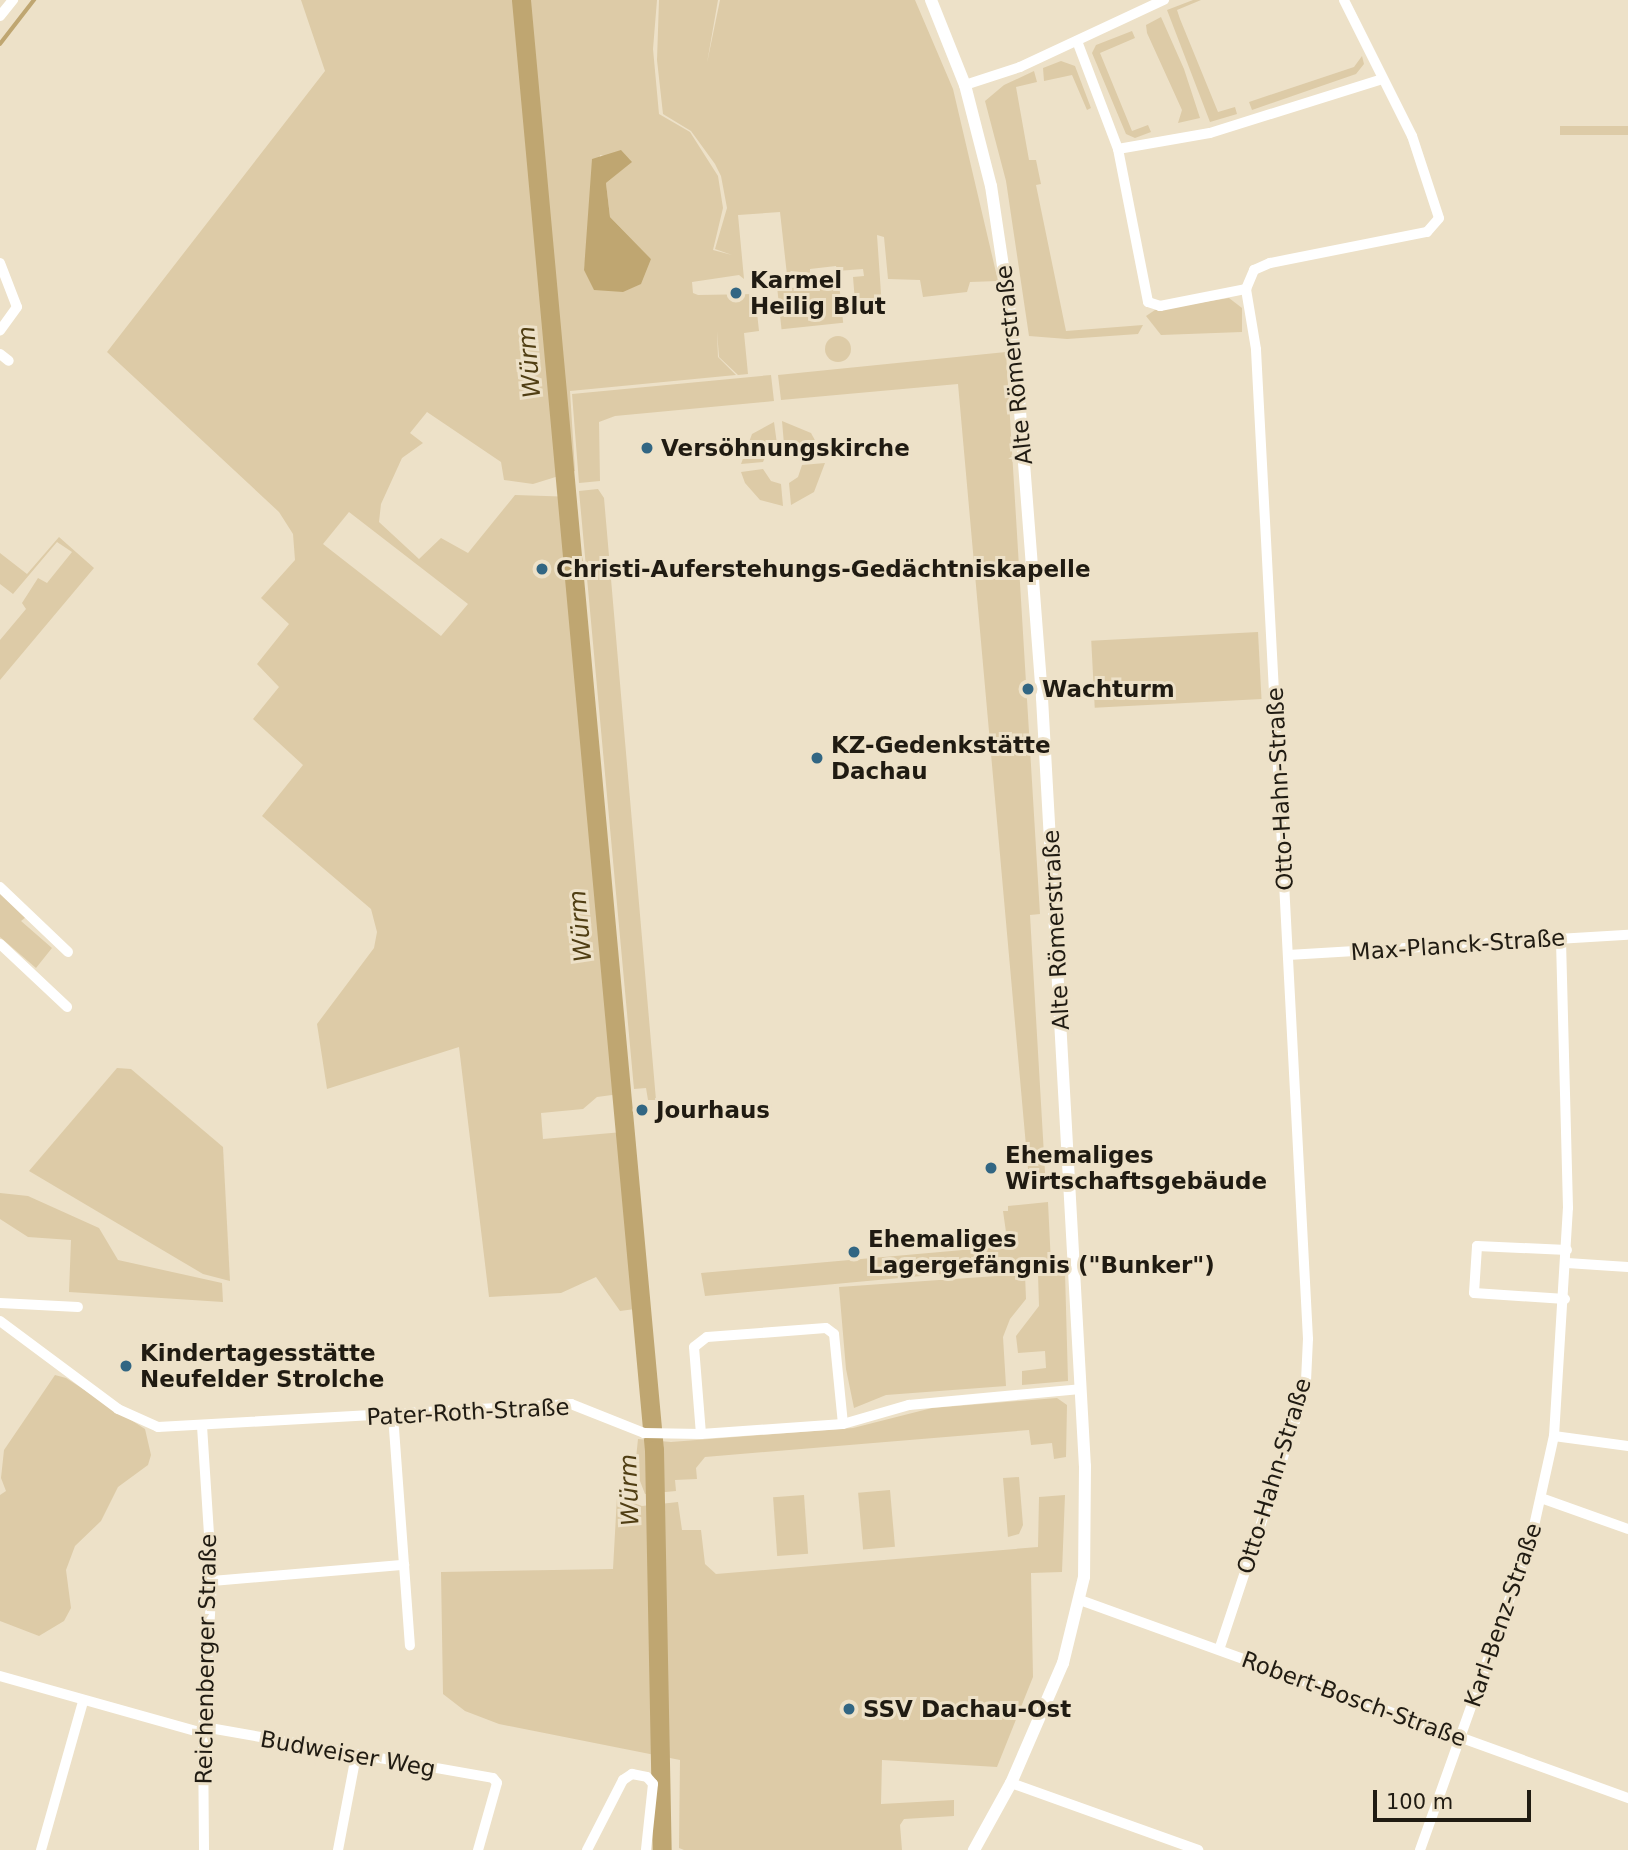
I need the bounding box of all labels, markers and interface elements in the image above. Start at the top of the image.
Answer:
street label: Alte Römerstraße [990,264,1038,466]
place label: Karmel Heilig Blut [750,266,886,320]
marker: Karmel Heilig Blut [728,285,744,301]
water label: Würm [513,325,547,399]
place label: Versöhnungskirche [661,434,910,462]
marker: Versöhnungskirche [639,440,655,456]
place label: Christi-Auferstehungs-Gedächtniskapelle [556,555,1090,583]
marker: Christi-Auferstehungs-Gedächtniskapelle [534,561,550,577]
place label: Wachturm [1042,675,1175,703]
marker: Wachturm [1020,681,1036,697]
street label: Otto-Hahn-Straße [1261,687,1299,891]
place label: KZ-Gedenkstätte Dachau [831,731,1051,785]
marker: KZ-Gedenkstätte Dachau [809,750,825,766]
street label: Alte Römerstraße [1037,829,1075,1031]
water label: Würm [564,889,598,963]
street label: Max-Planck-Straße [1350,924,1566,966]
place label: Jourhaus [656,1096,770,1124]
marker: Jourhaus [634,1102,650,1118]
place label: Ehemaliges Wirtschaftsgebäude [1005,1141,1267,1195]
marker: Ehemaliges Wirtschaftsgebäude [983,1160,999,1176]
place label: Ehemaliges Lagergefängnis ("Bunker") [868,1225,1215,1279]
marker: Ehemaliges Lagergefängnis ("Bunker") [846,1244,862,1260]
place label: Kindertagesstätte Neufelder Strolche [140,1339,384,1393]
marker: Kindertagesstätte Neufelder Strolche [118,1358,134,1374]
street label: Otto-Hahn-Straße [1231,1375,1317,1577]
street label: Pater-Roth-Straße [366,1393,570,1431]
water label: Würm [614,1453,646,1527]
street label: Karl-Benz-Straße [1459,1519,1547,1711]
street label: Reichenberger Straße [190,1533,222,1785]
street label: Robert-Bosch-Straße [1238,1646,1470,1752]
place label: SSV Dachau-Ost [863,1695,1071,1723]
marker: SSV Dachau-Ost [841,1701,857,1717]
street label: Budweiser Weg [258,1725,438,1783]
scale bar [1376,1776,1534,1820]
text: 100 m [1386,1790,1453,1814]

